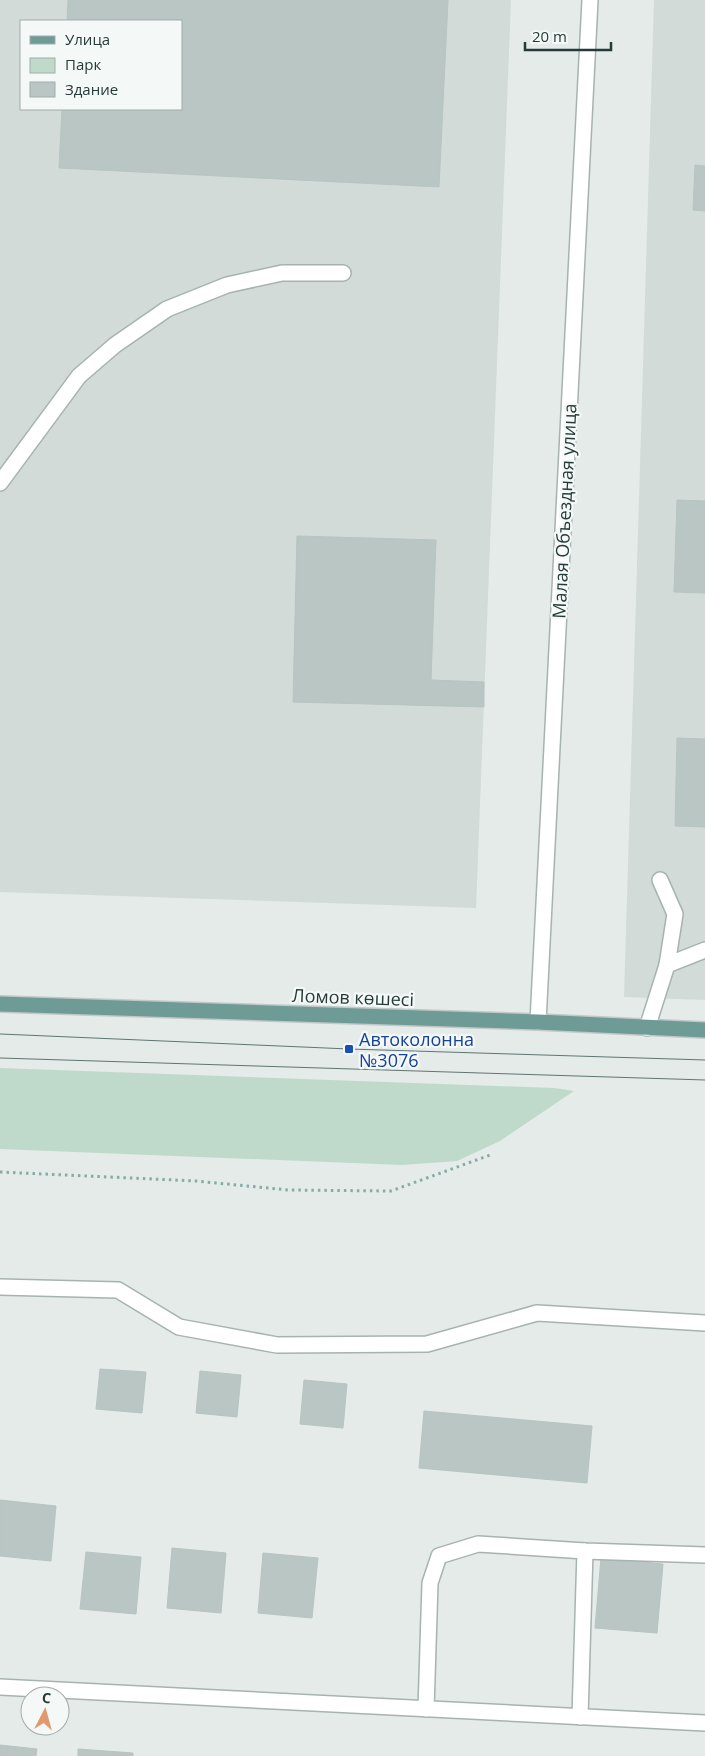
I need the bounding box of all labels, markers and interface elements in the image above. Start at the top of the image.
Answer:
legend [20,20,182,110]
scale bar [525,20,611,52]
text: 20 m [532,26,567,46]
text: Улица [65,29,110,49]
text: Парк [65,54,101,74]
text: Здание [65,79,118,99]
street label: Малая Объездная улица [546,403,582,619]
street label: Ломов көшесі [292,983,414,1011]
place label: Автоколонна №3076 [359,1027,474,1072]
marker: Автоколонна №3076 [343,1043,355,1055]
north arrow [20,1686,70,1736]
text: С [41,1688,52,1707]

